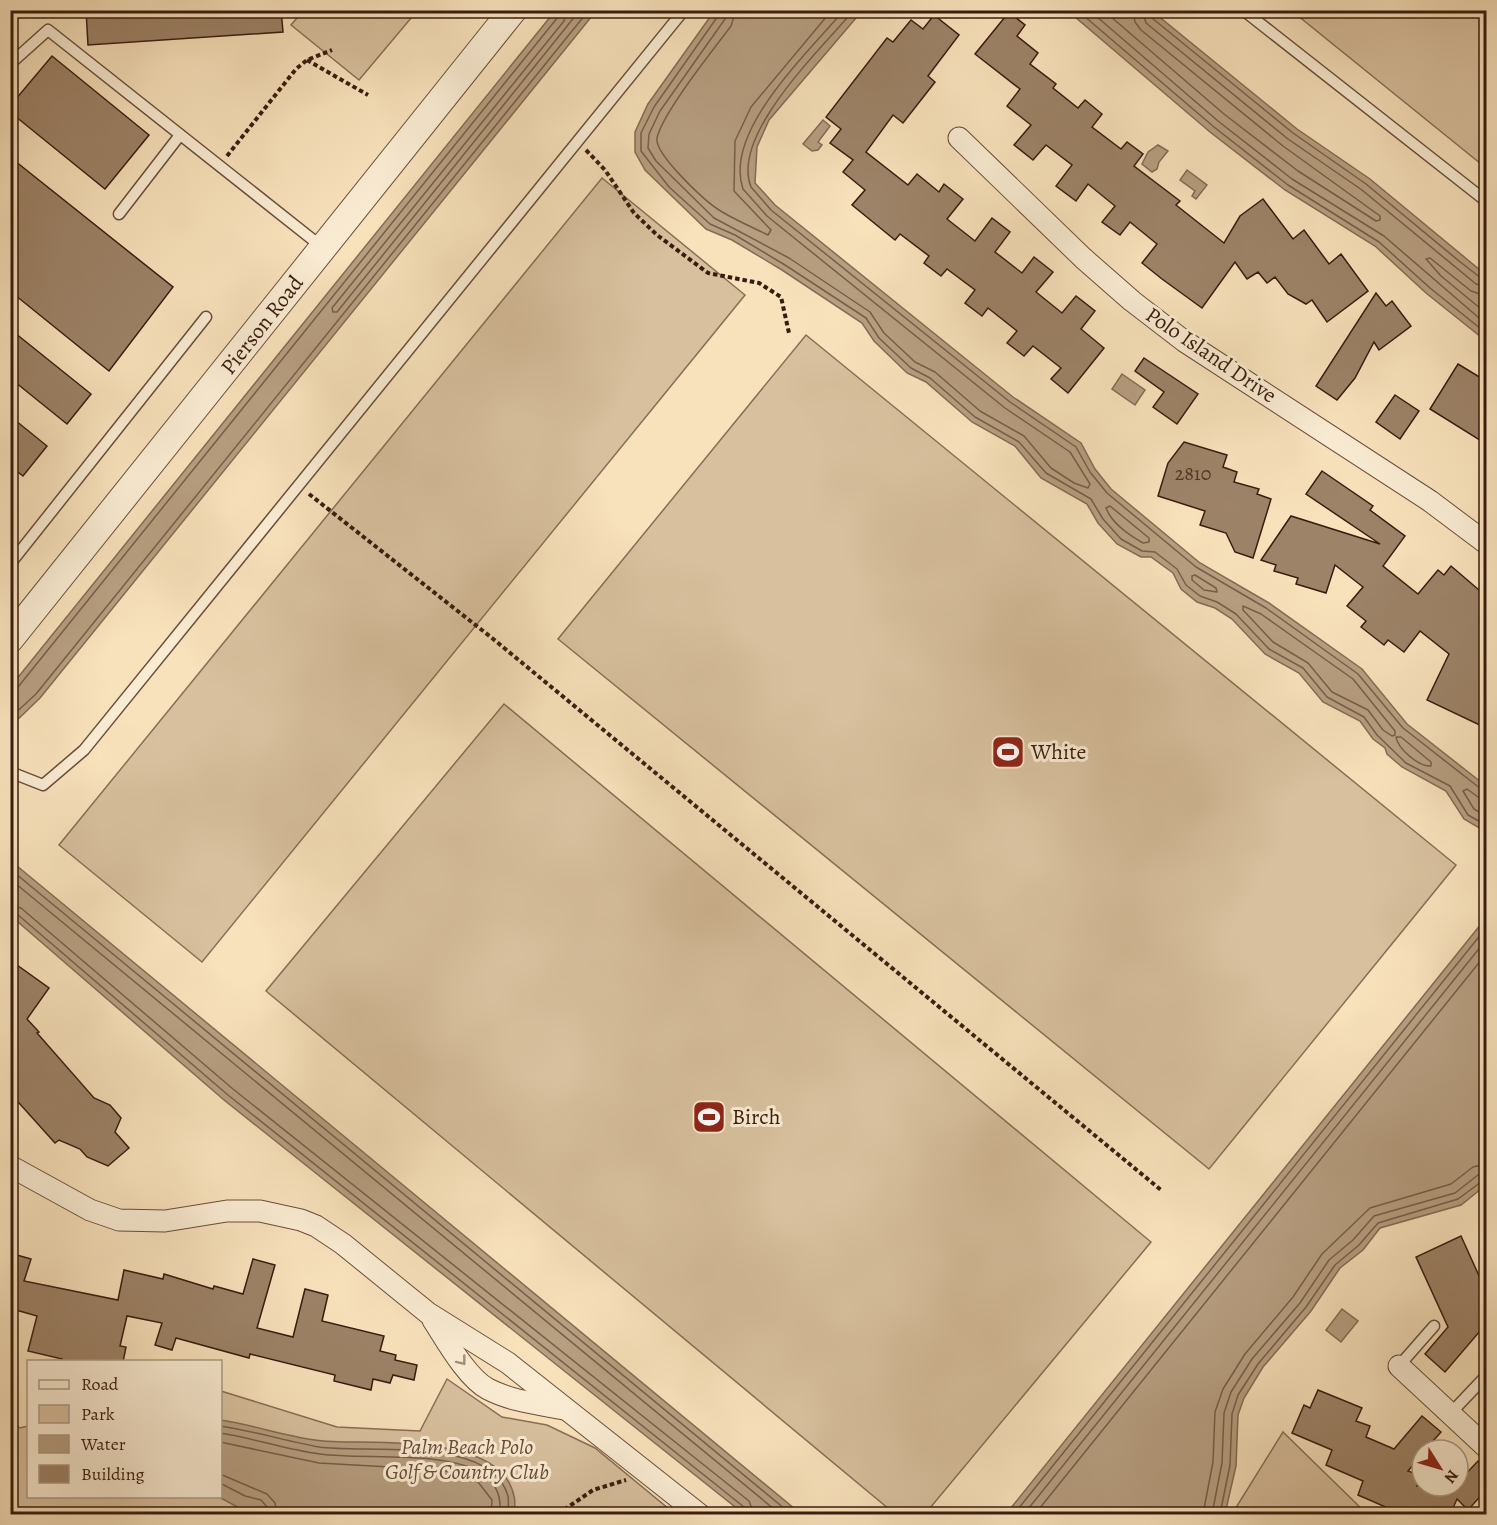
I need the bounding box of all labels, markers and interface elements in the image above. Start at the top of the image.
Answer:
street label: Pierson Road [214,269,310,381]
street label: Polo Island Drive [1139,300,1283,410]
house number: 2810 [1175,460,1211,487]
sports icon: White [990,734,1026,770]
place label: White [1030,737,1086,767]
sports icon: Birch [691,1099,727,1135]
place label: Birch [732,1102,781,1132]
one-way arrow [454,1354,465,1365]
legend [27,1360,222,1498]
text: Road [81,1372,119,1396]
text: Park [81,1402,115,1426]
text: Water [80,1432,126,1456]
park label: Palm Beach Polo Golf & Country Club [385,1432,549,1487]
north arrow [1410,1438,1470,1498]
text: Building [81,1462,145,1486]
text: N [1439,1465,1463,1488]

